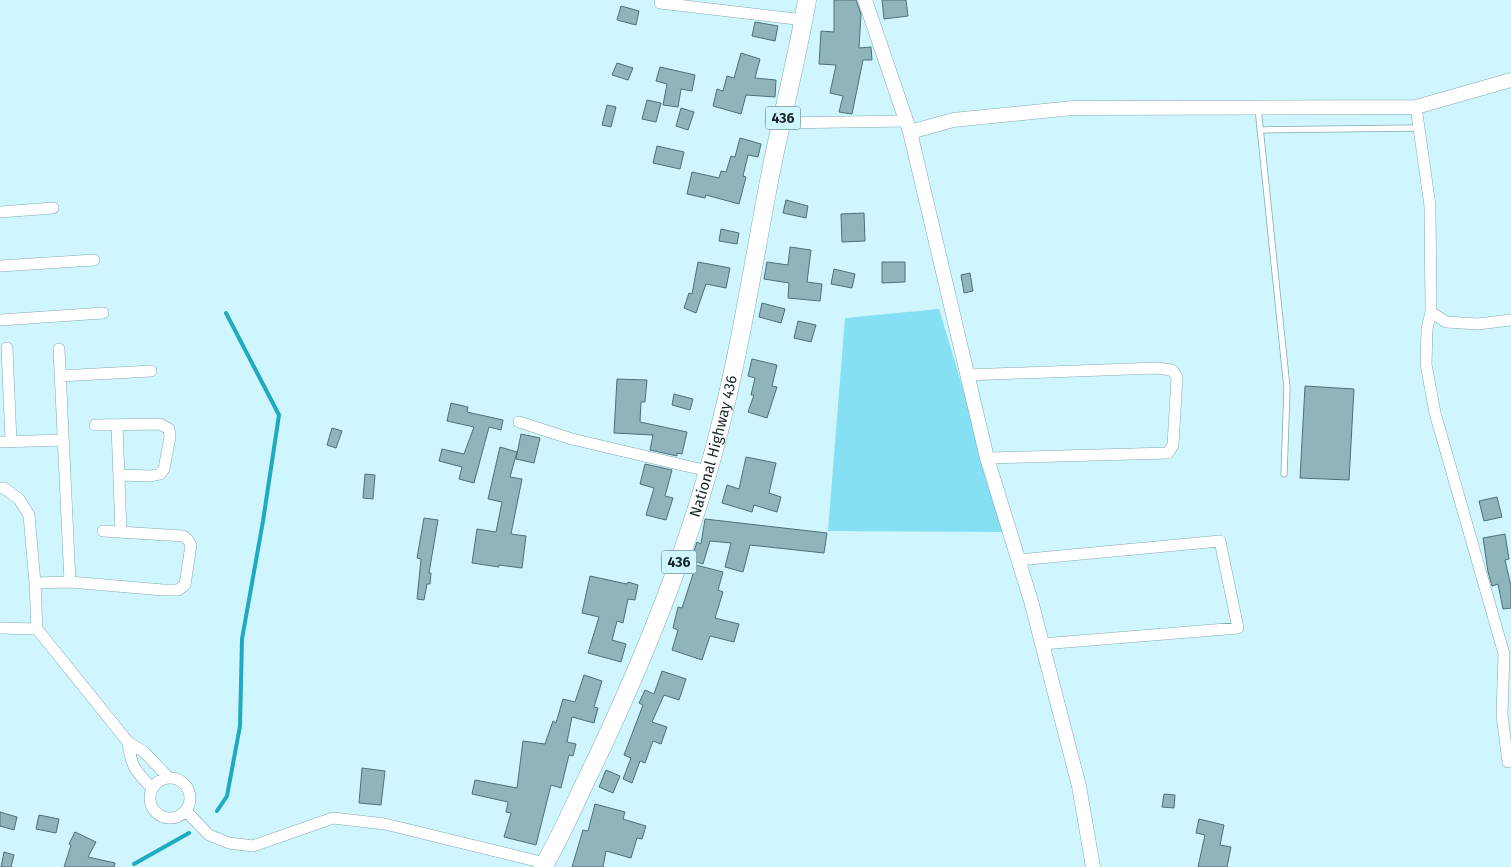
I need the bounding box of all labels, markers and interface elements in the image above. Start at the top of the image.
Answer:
road number: 436 [766,106,800,130]
street label: National Highway 436 [686,374,741,520]
road number: 436 [662,550,696,574]

